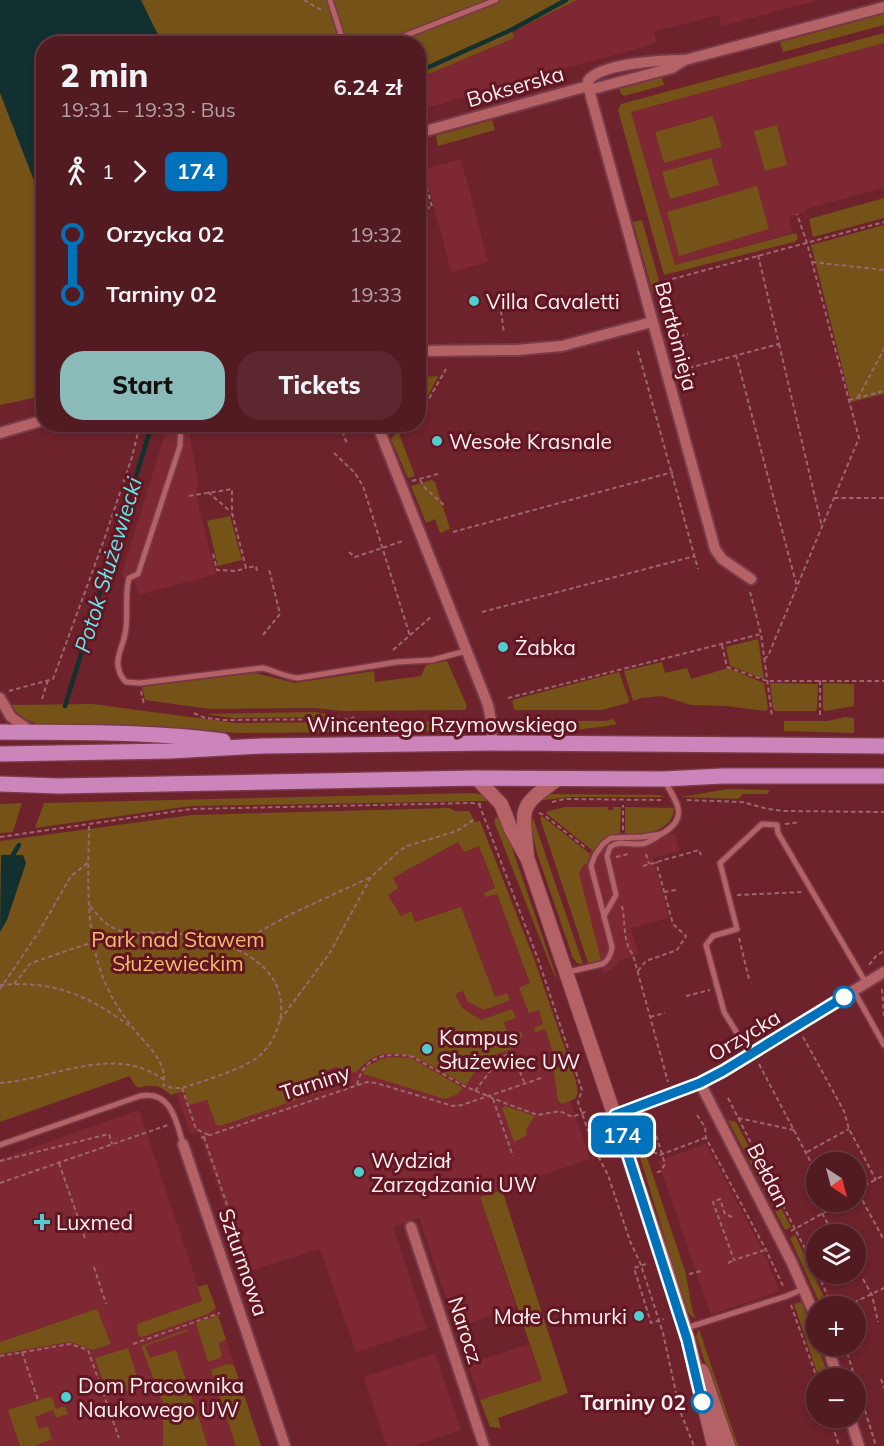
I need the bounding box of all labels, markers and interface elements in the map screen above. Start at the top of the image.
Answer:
text: 2 min [60,54,148,95]
street label: Bokserska [463,60,567,112]
text: 6.24 zł [334,73,402,101]
text: 19:31 – 19:33 · Bus [60,97,236,122]
icon: walk [60,155,93,188]
icon: forward [123,155,156,188]
text: 174 [177,158,215,184]
text: 1 [102,159,114,184]
text: Orzycka 02 [106,220,224,248]
text: 19:32 [349,222,402,247]
street label: Bartłomieja [650,279,704,393]
text: Tarniny 02 [106,280,217,308]
text: 19:33 [349,282,402,307]
place label: Villa Cavaletti [486,288,620,314]
marker: Villa Cavaletti [467,294,481,308]
button: Start [60,351,225,420]
button: Tickets [237,351,402,420]
place label: Wesołe Krasnale [449,428,612,454]
marker: Wesołe Krasnale [430,434,444,448]
water label: Potok Służewiecki [68,473,148,656]
place label: Żabka [515,634,576,660]
marker: Żabka [496,640,510,654]
street label: Wincentego Rzymowskiego [307,711,577,737]
park label: Park nad Stawem Służewieckim [91,926,265,976]
unlabelled marker [833,986,855,1008]
street label: Orzycka [703,1003,785,1067]
place label: Kampus Służewiec UW [439,1024,580,1074]
marker: Kampus Służewiec UW [420,1042,434,1056]
street label: Tarniny [277,1059,353,1105]
line badge: 174 [588,1116,656,1154]
text: 174 [603,1122,641,1148]
street label: Bełdan [742,1139,796,1211]
place label: Wydział Zarządzania UW [371,1147,537,1197]
north arrow [806,1152,866,1212]
map controls [806,1152,866,1428]
marker: Wydział Zarządzania UW [352,1165,366,1179]
street label: Szturmowa [213,1205,275,1319]
place label: Luxmed [56,1209,133,1235]
marker: Luxmed [33,1213,51,1231]
button: layers [806,1224,866,1284]
street label: Narocz [443,1293,489,1367]
button: + [806,1296,866,1356]
place label: Małe Chmurki [494,1303,627,1329]
marker: Małe Chmurki [632,1309,646,1323]
button: − [806,1368,866,1428]
place label: Dom Pracownika Naukowego UW [78,1372,244,1422]
place label: Tarniny 02 [580,1389,686,1415]
marker: Dom Pracownika Naukowego UW [59,1390,73,1404]
marker: Tarniny 02 [691,1391,713,1413]

